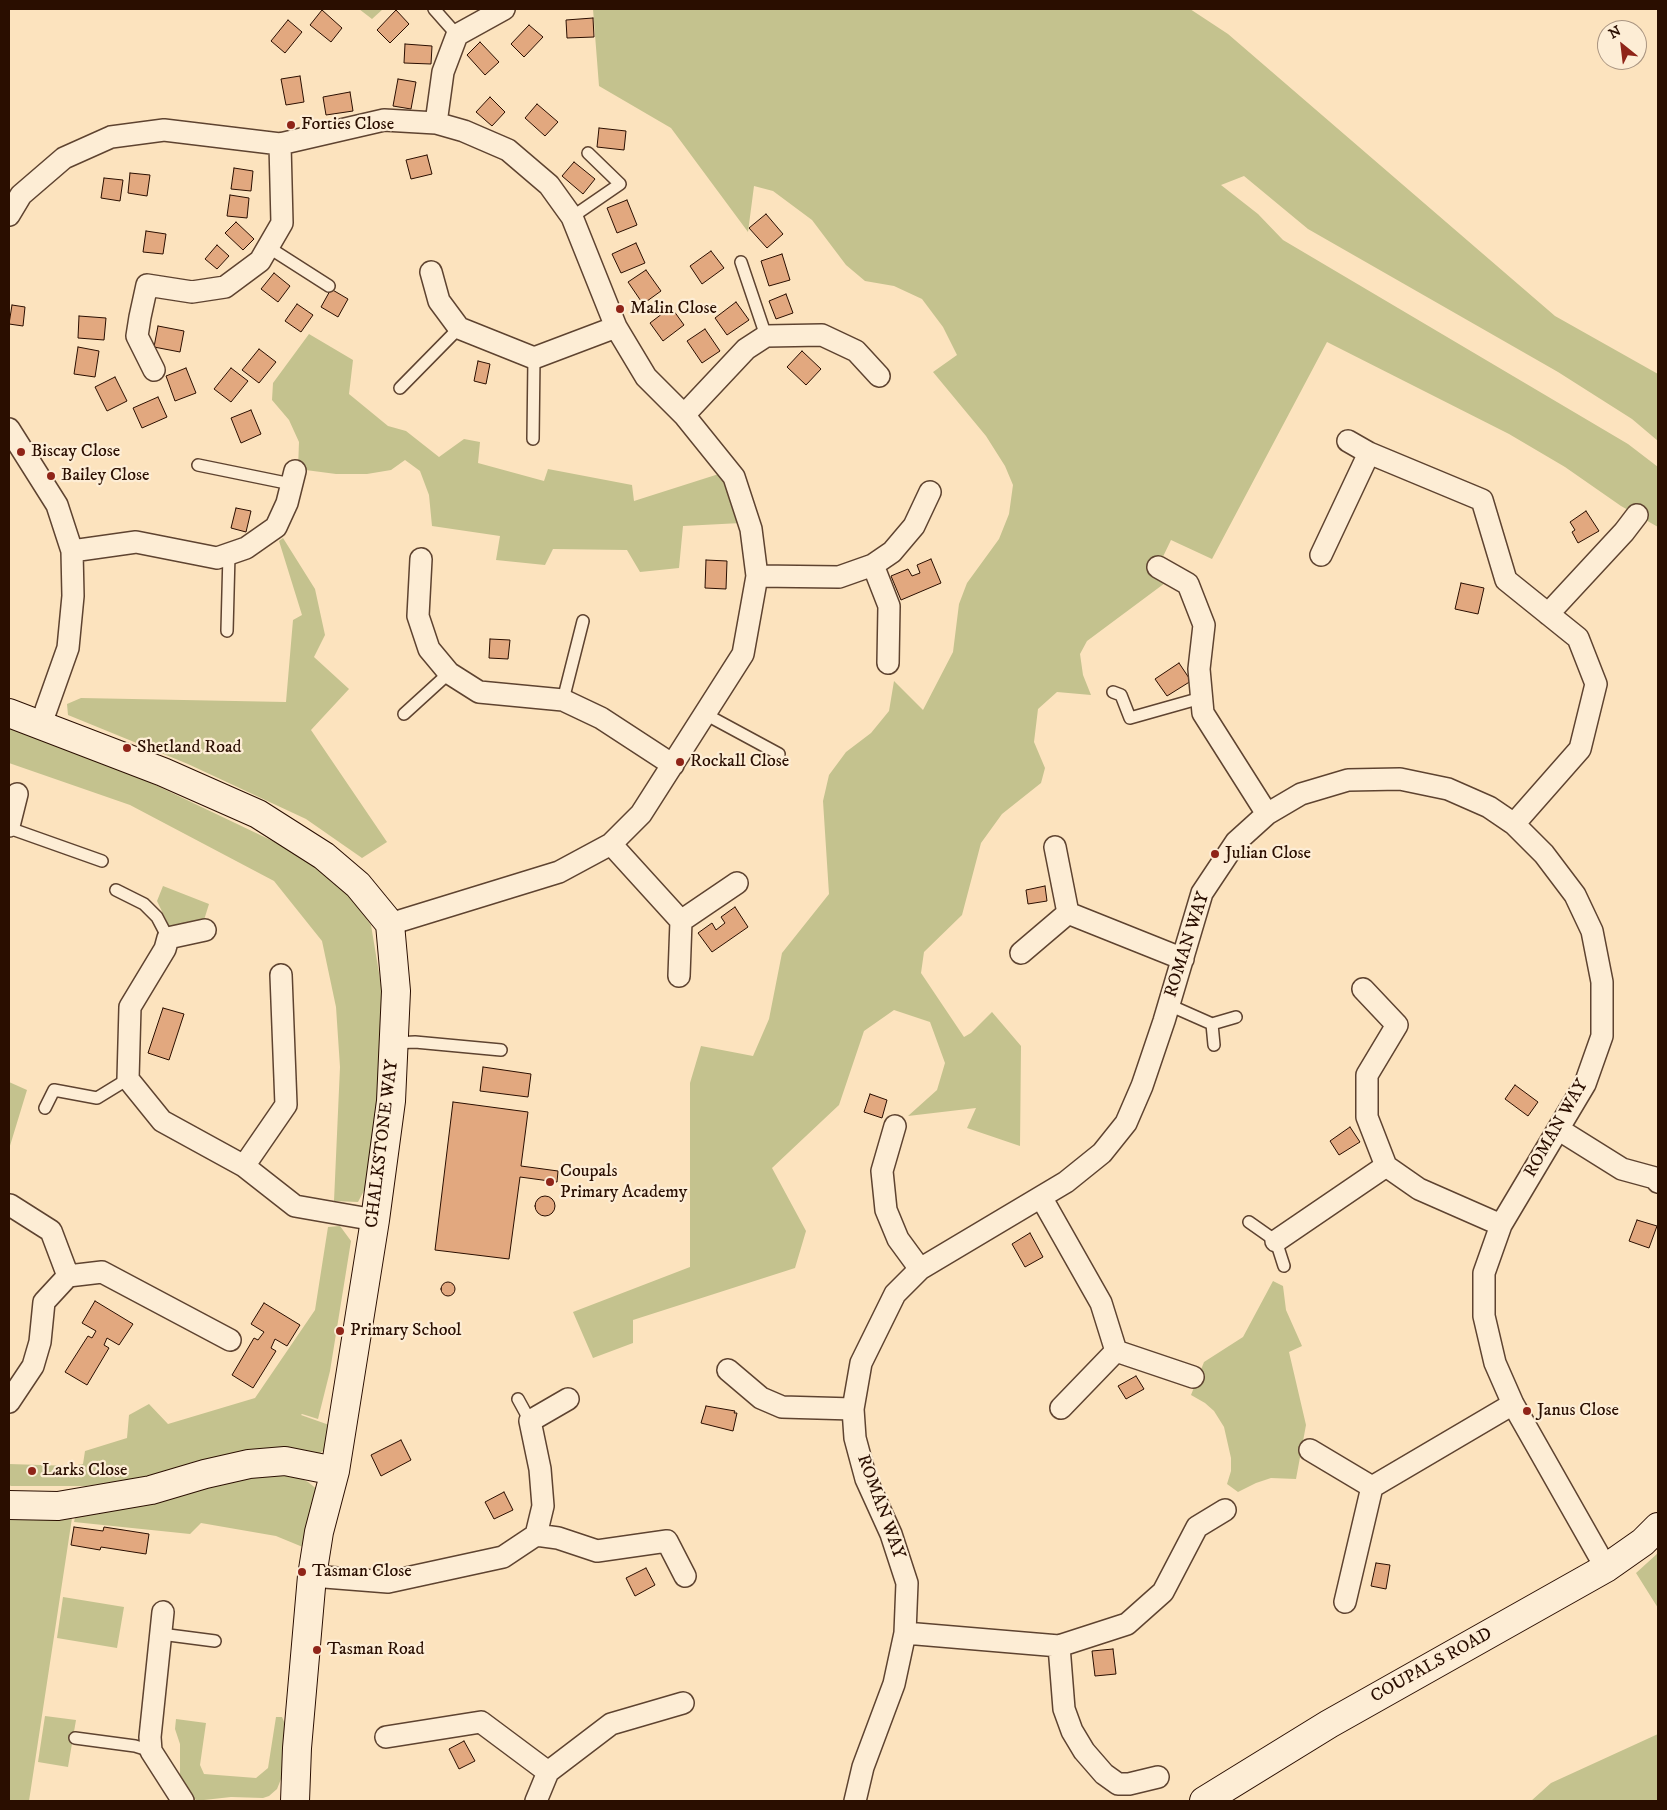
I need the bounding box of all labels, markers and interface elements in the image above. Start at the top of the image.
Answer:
north arrow [1597,20,1647,70]
text: N [1606,22,1625,43]
place label: Forties Close [301,114,394,136]
marker: Forties Close [285,119,297,131]
place label: Malin Close [630,298,717,320]
marker: Malin Close [614,303,626,315]
place label: Biscay Close [31,441,120,463]
marker: Biscay Close [15,446,27,458]
place label: Bailey Close [61,465,149,487]
marker: Bailey Close [45,470,57,482]
place label: Shetland Road [137,737,242,759]
marker: Shetland Road [121,742,133,754]
place label: Rockall Close [690,751,789,773]
marker: Rockall Close [674,756,686,768]
place label: Julian Close [1225,843,1311,865]
marker: Julian Close [1209,848,1221,860]
street label: ROMAN WAY [1161,890,1215,1000]
street label: CHALKSTONE WAY [362,1059,404,1229]
street label: ROMAN WAY [1520,1076,1594,1182]
place label: Coupals Primary Academy [560,1161,687,1204]
marker: Coupals Primary Academy [544,1176,556,1188]
place label: Primary School [350,1320,461,1342]
marker: Primary School [334,1325,346,1337]
place label: Janus Close [1537,1400,1619,1422]
marker: Janus Close [1521,1405,1533,1417]
street label: ROMAN WAY [851,1452,909,1562]
place label: Larks Close [42,1460,128,1482]
marker: Larks Close [26,1465,38,1477]
place label: Tasman Close [312,1561,412,1583]
marker: Tasman Close [296,1566,308,1578]
street label: COUPALS ROAD [1367,1624,1497,1708]
place label: Tasman Road [327,1639,424,1661]
marker: Tasman Road [311,1644,323,1656]

